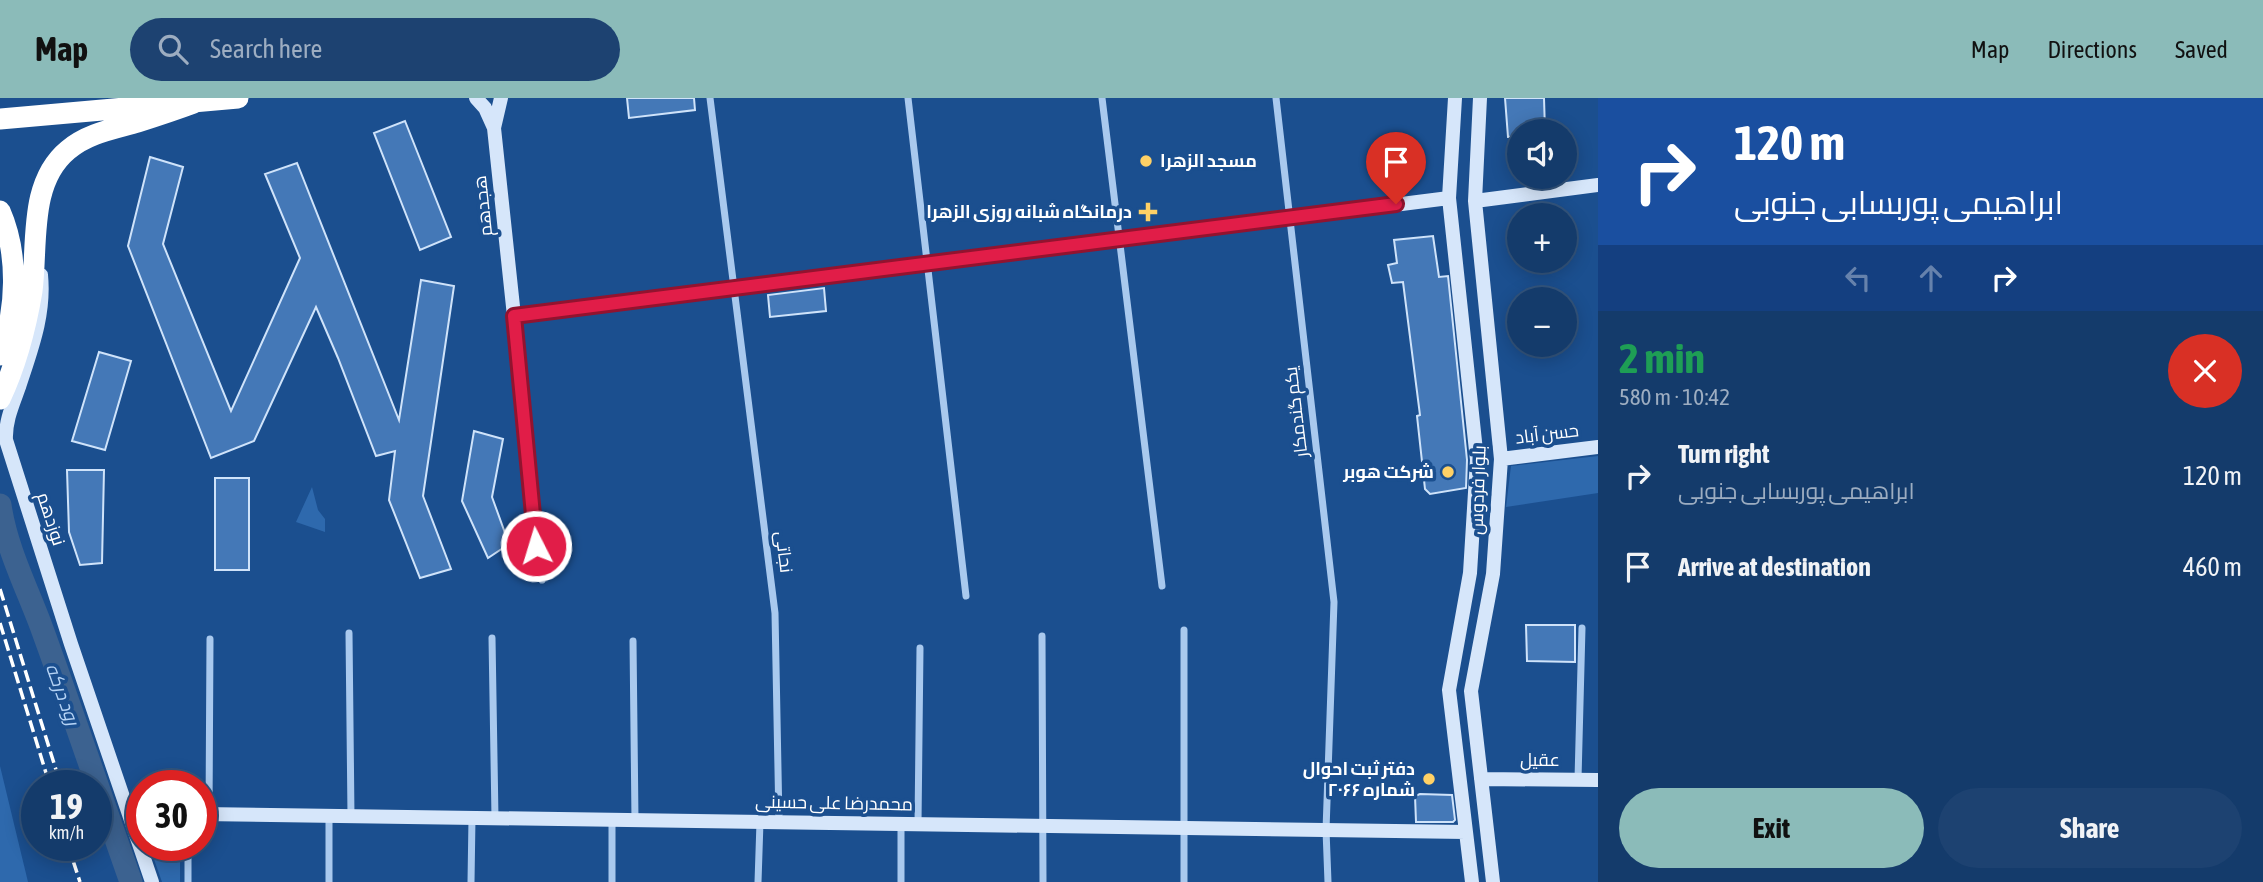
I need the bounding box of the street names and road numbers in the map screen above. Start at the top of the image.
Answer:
street label: هجدهم [469,174,498,237]
street label: یکم گندمکار [1279,365,1314,460]
street label: حسن آباد [1514,419,1580,449]
street label: بلوار فردوس [1465,445,1491,535]
street label: نوزدهم [31,490,70,549]
street label: نجاتی [771,530,797,574]
street label: عقیل [1520,749,1560,771]
street label: محمدرضا علی حسینی [755,791,913,815]

